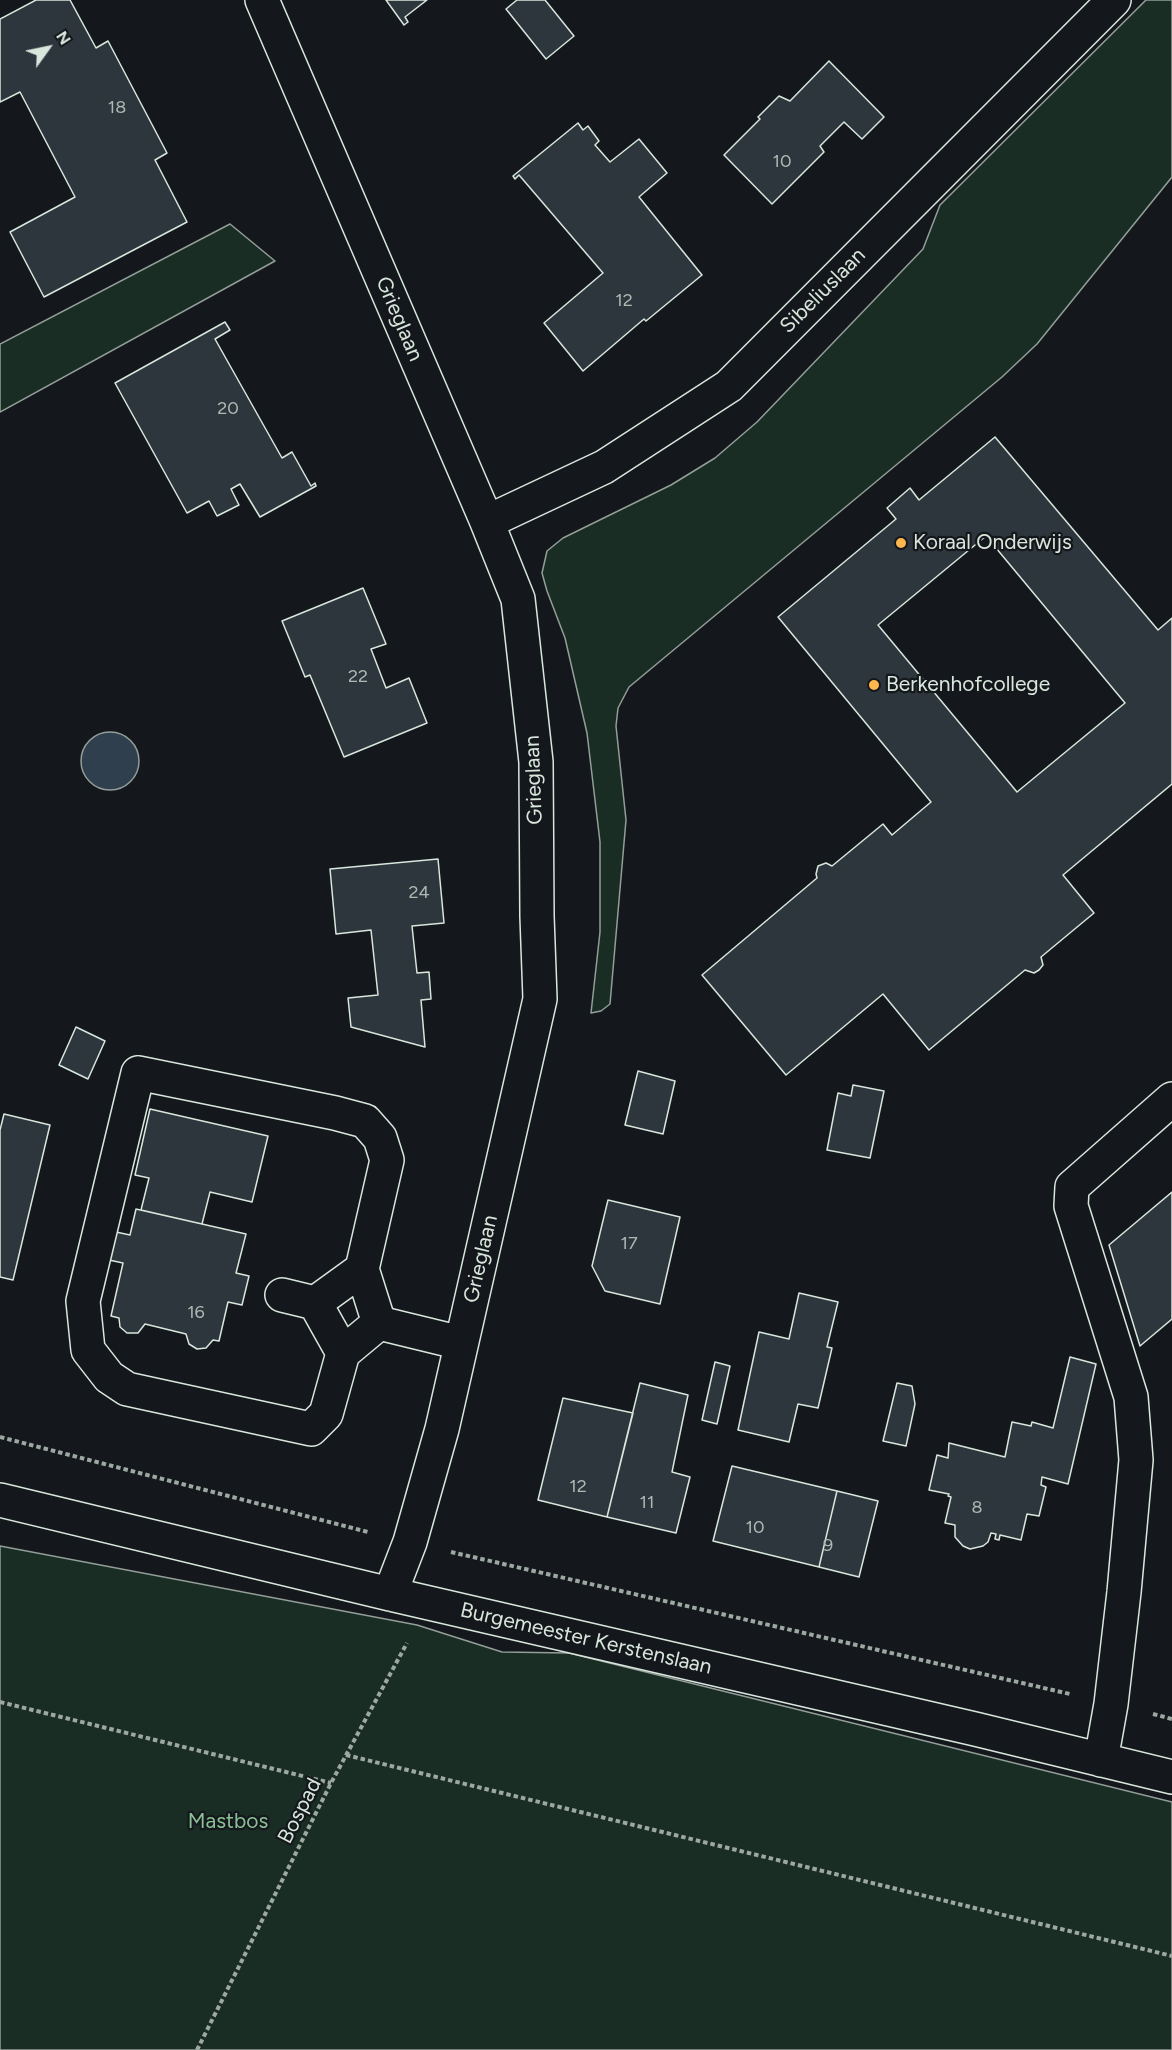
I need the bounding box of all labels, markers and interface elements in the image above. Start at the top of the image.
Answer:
north arrow [18,18,78,78]
text: N [52,28,75,48]
house number: 18 [108,97,126,119]
house number: 10 [773,151,791,173]
street label: Sibeliuslaan [775,243,871,339]
street label: Grieglaan [370,273,428,365]
house number: 12 [615,290,633,312]
house number: 20 [217,398,239,420]
place label: Koraal Onderwijs [913,530,1072,556]
marker: Koraal Onderwijs [894,536,908,550]
house number: 22 [348,666,368,688]
place label: Berkenhofcollege [886,672,1050,698]
marker: Berkenhofcollege [867,678,881,692]
street label: Grieglaan [520,735,548,825]
house number: 24 [408,882,430,904]
street label: Grieglaan [459,1213,503,1305]
house number: 17 [620,1233,638,1255]
house number: 16 [187,1302,205,1324]
house number: 12 [569,1476,587,1498]
house number: 11 [640,1492,654,1514]
house number: 8 [971,1497,983,1519]
house number: 10 [746,1517,764,1539]
house number: 9 [823,1535,833,1557]
street label: Burgemeester Kerstenslaan [458,1598,714,1680]
street label: Bospad [273,1774,327,1848]
park label: Mastbos [188,1809,268,1835]

